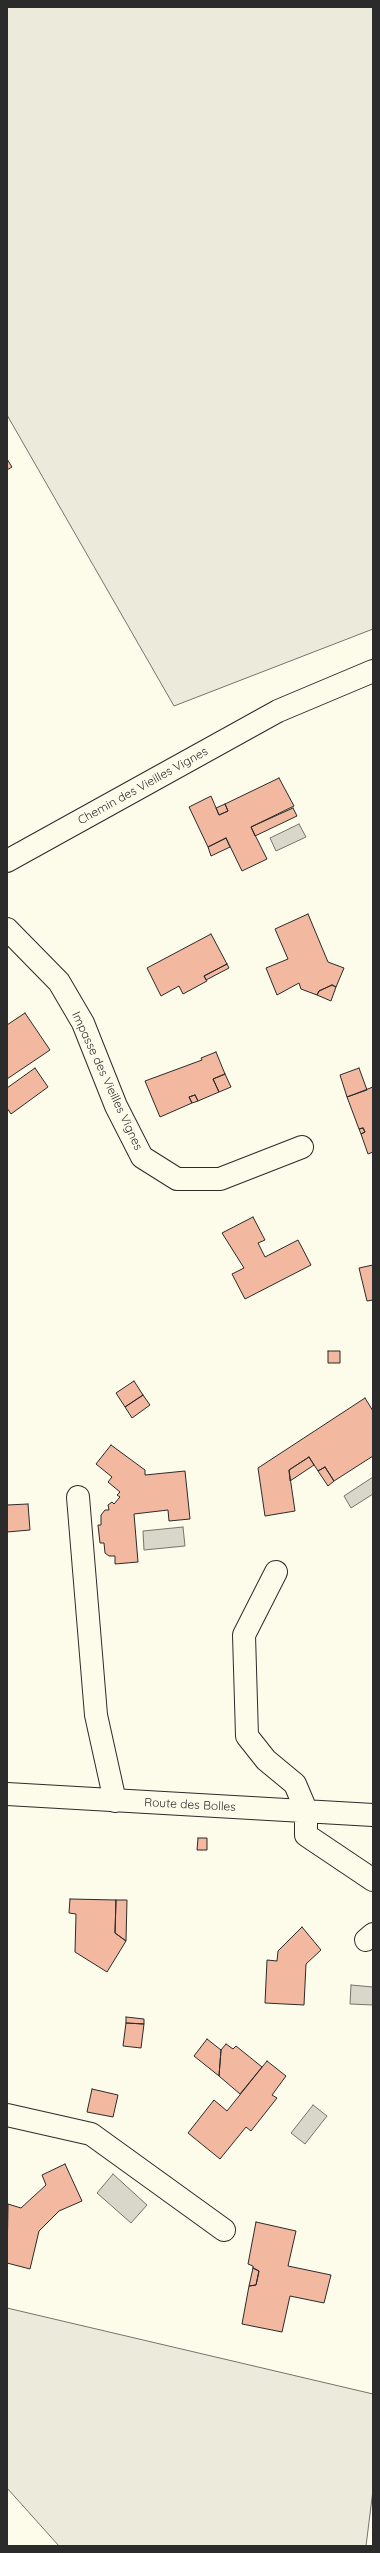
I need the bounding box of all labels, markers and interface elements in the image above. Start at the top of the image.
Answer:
street label: Chemin des Vieilles Vignes [75,744,211,828]
street label: Impasse des Vieilles Vignes [69,1009,145,1153]
street label: Route des Bolles [144,1795,236,1815]

